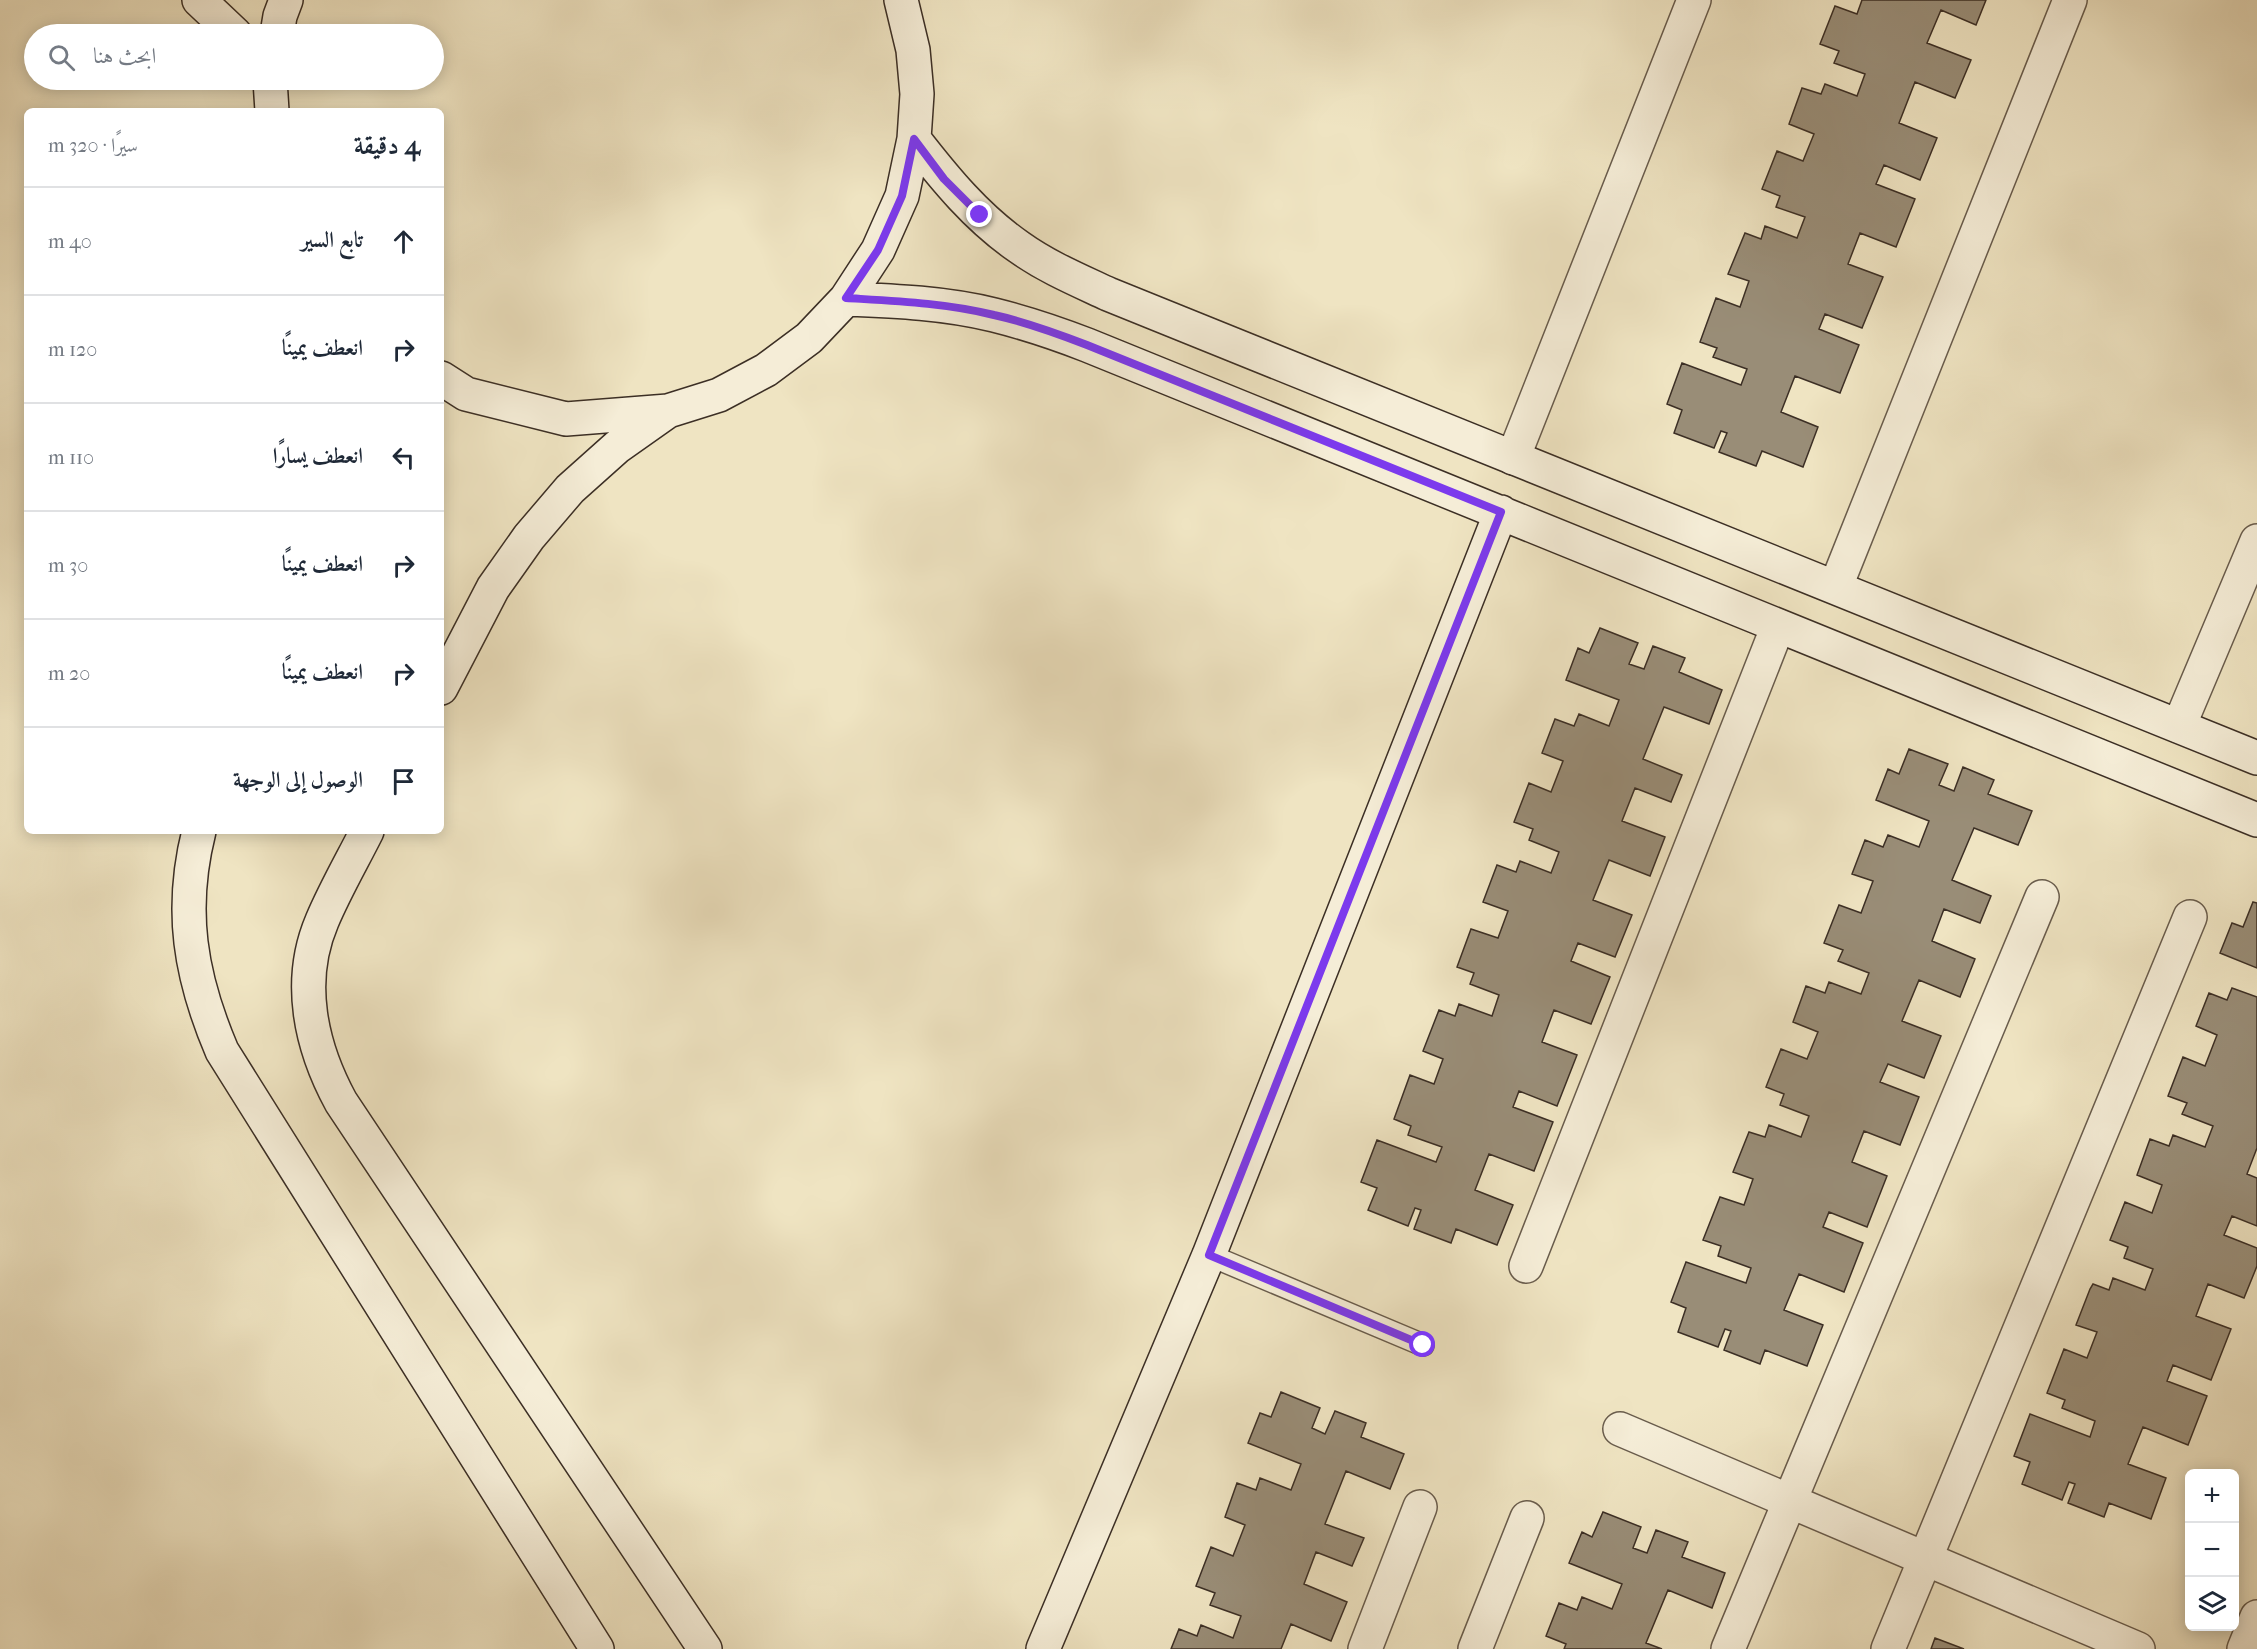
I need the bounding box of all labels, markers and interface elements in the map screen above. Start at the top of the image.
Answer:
search box [24,24,444,90]
icon: search [45,41,78,74]
text: ابحث هنا [93,43,156,69]
text: 4 دقيقة [354,130,420,161]
text: سيرًا · 320 m [48,134,138,157]
route end [966,201,992,227]
icon: ahead [387,225,420,258]
text: تابع السير [301,227,363,253]
text: 40 m [48,230,92,253]
icon: right [387,333,420,366]
text: انعطف يمينًا [282,335,363,361]
text: 120 m [48,338,97,361]
icon: left [387,441,420,474]
text: انعطف يسارًا [273,443,363,469]
text: 110 m [48,446,94,469]
icon: right [387,549,420,582]
text: انعطف يمينًا [282,551,363,577]
text: 30 m [48,554,88,577]
icon: right [387,657,420,690]
text: انعطف يمينًا [282,659,363,685]
text: 20 m [48,662,90,685]
icon: arrive [387,765,420,798]
text: الوصول إلى الوجهة [233,767,363,793]
route start [1409,1331,1435,1357]
map controls [2185,1469,2239,1631]
button: + [2185,1469,2239,1523]
button: − [2185,1523,2239,1577]
button: layers [2185,1577,2239,1631]

